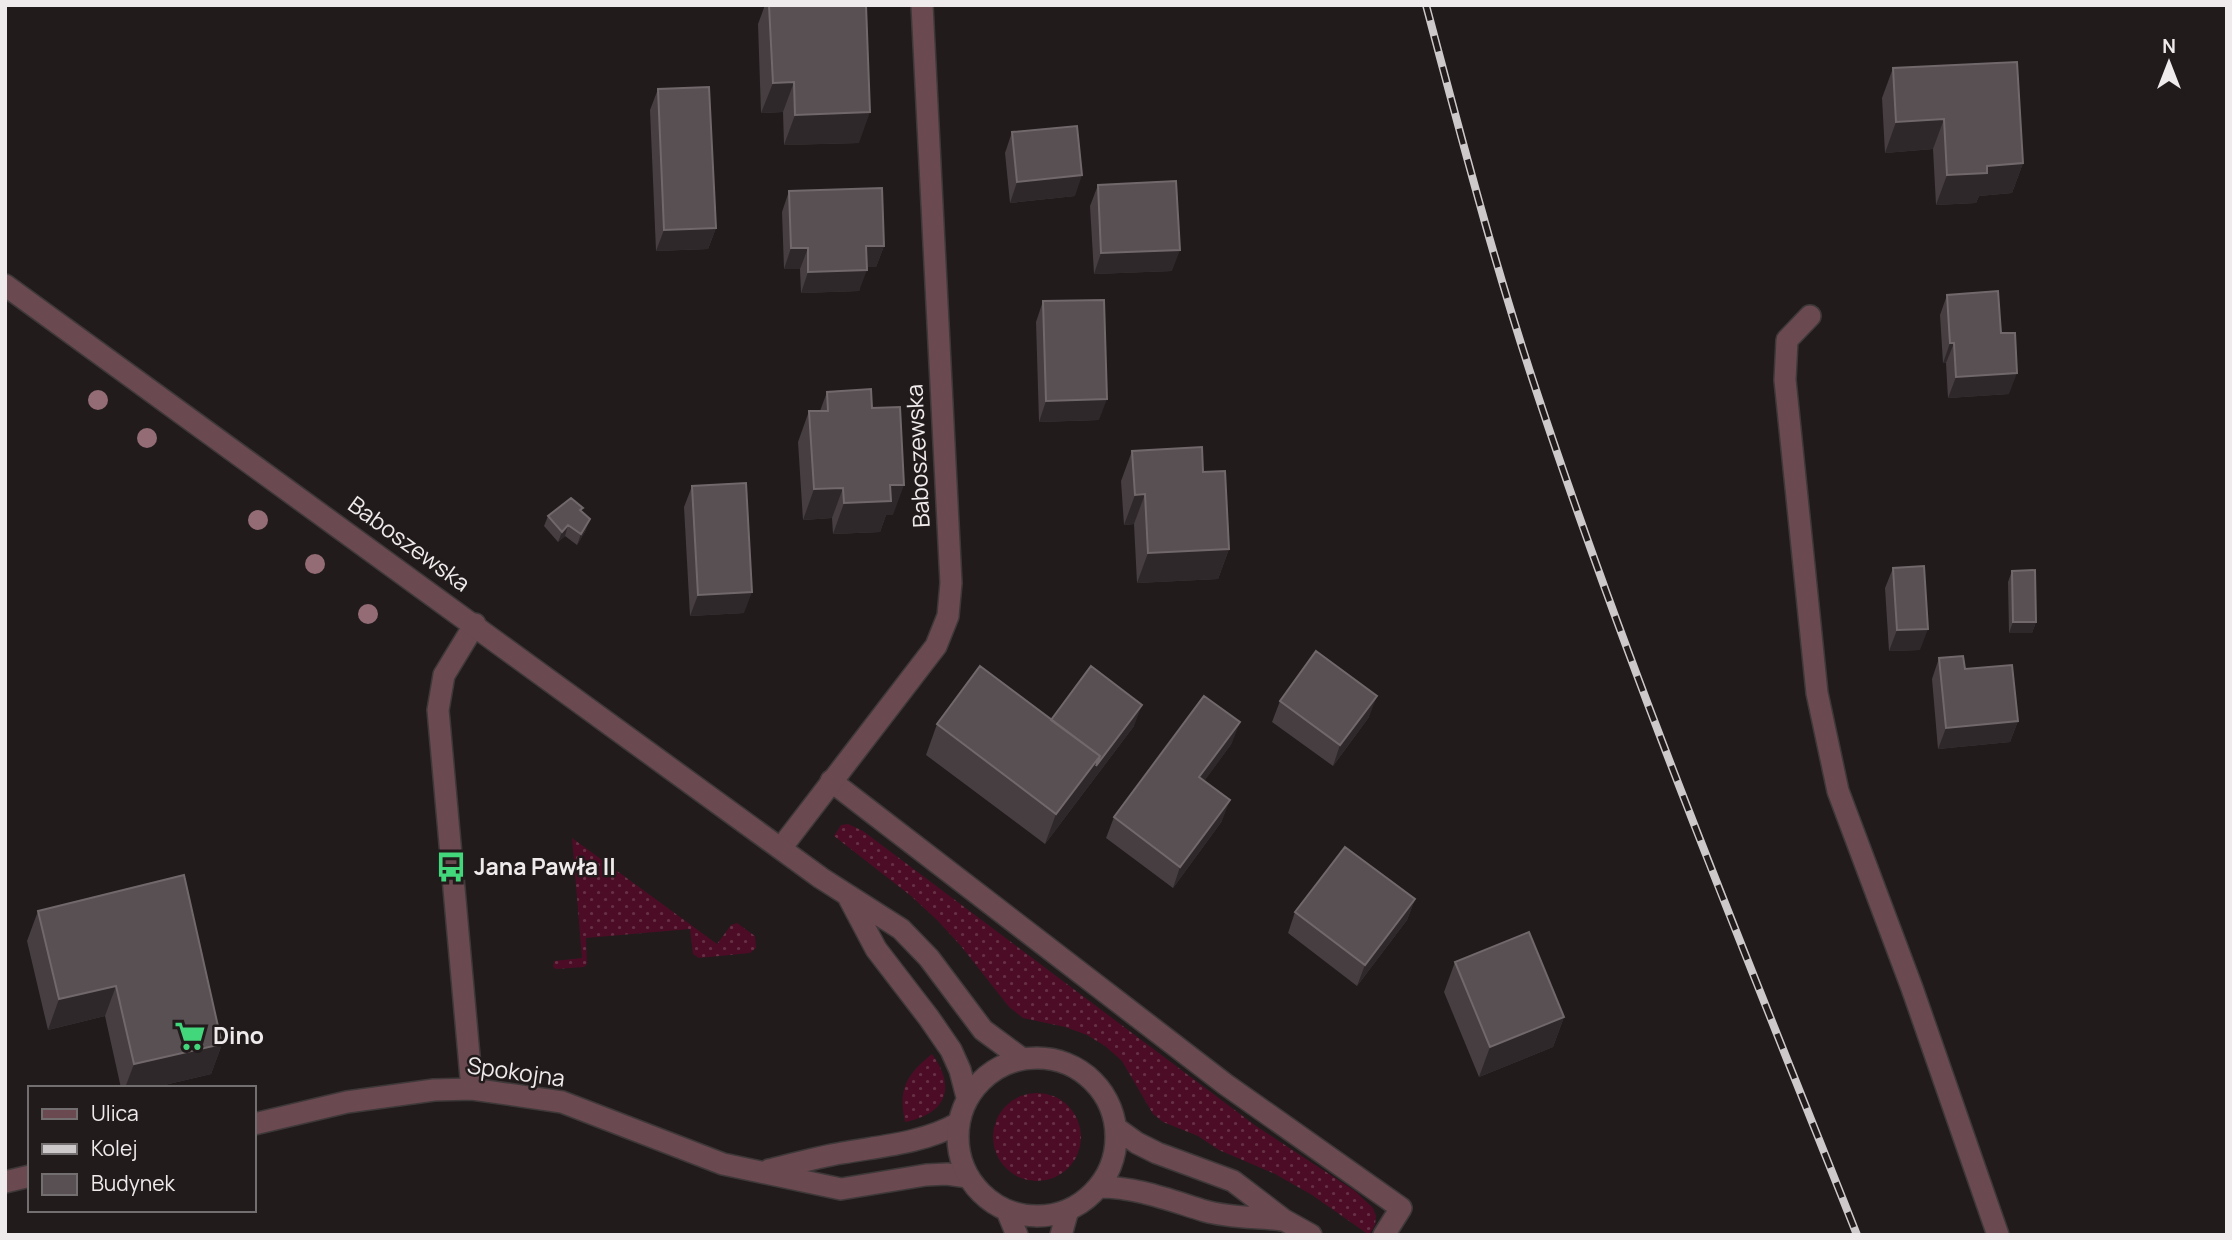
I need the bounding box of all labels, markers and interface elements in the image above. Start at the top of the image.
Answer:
north arrow [2134,28,2204,98]
text: N [2162,33,2176,59]
street label: Baboszewska [897,383,937,529]
street label: Baboszewska [342,488,477,598]
bus stop icon: Jana Pawła II [434,850,468,884]
place label: Jana Pawła II [474,850,616,882]
supermarket icon: Dino [173,1019,207,1053]
place label: Dino [213,1019,264,1051]
street label: Spokojna [465,1048,567,1094]
legend [28,1086,256,1212]
text: Ulica [91,1099,139,1127]
text: Kolej [91,1134,137,1162]
text: Budynek [91,1169,176,1197]

